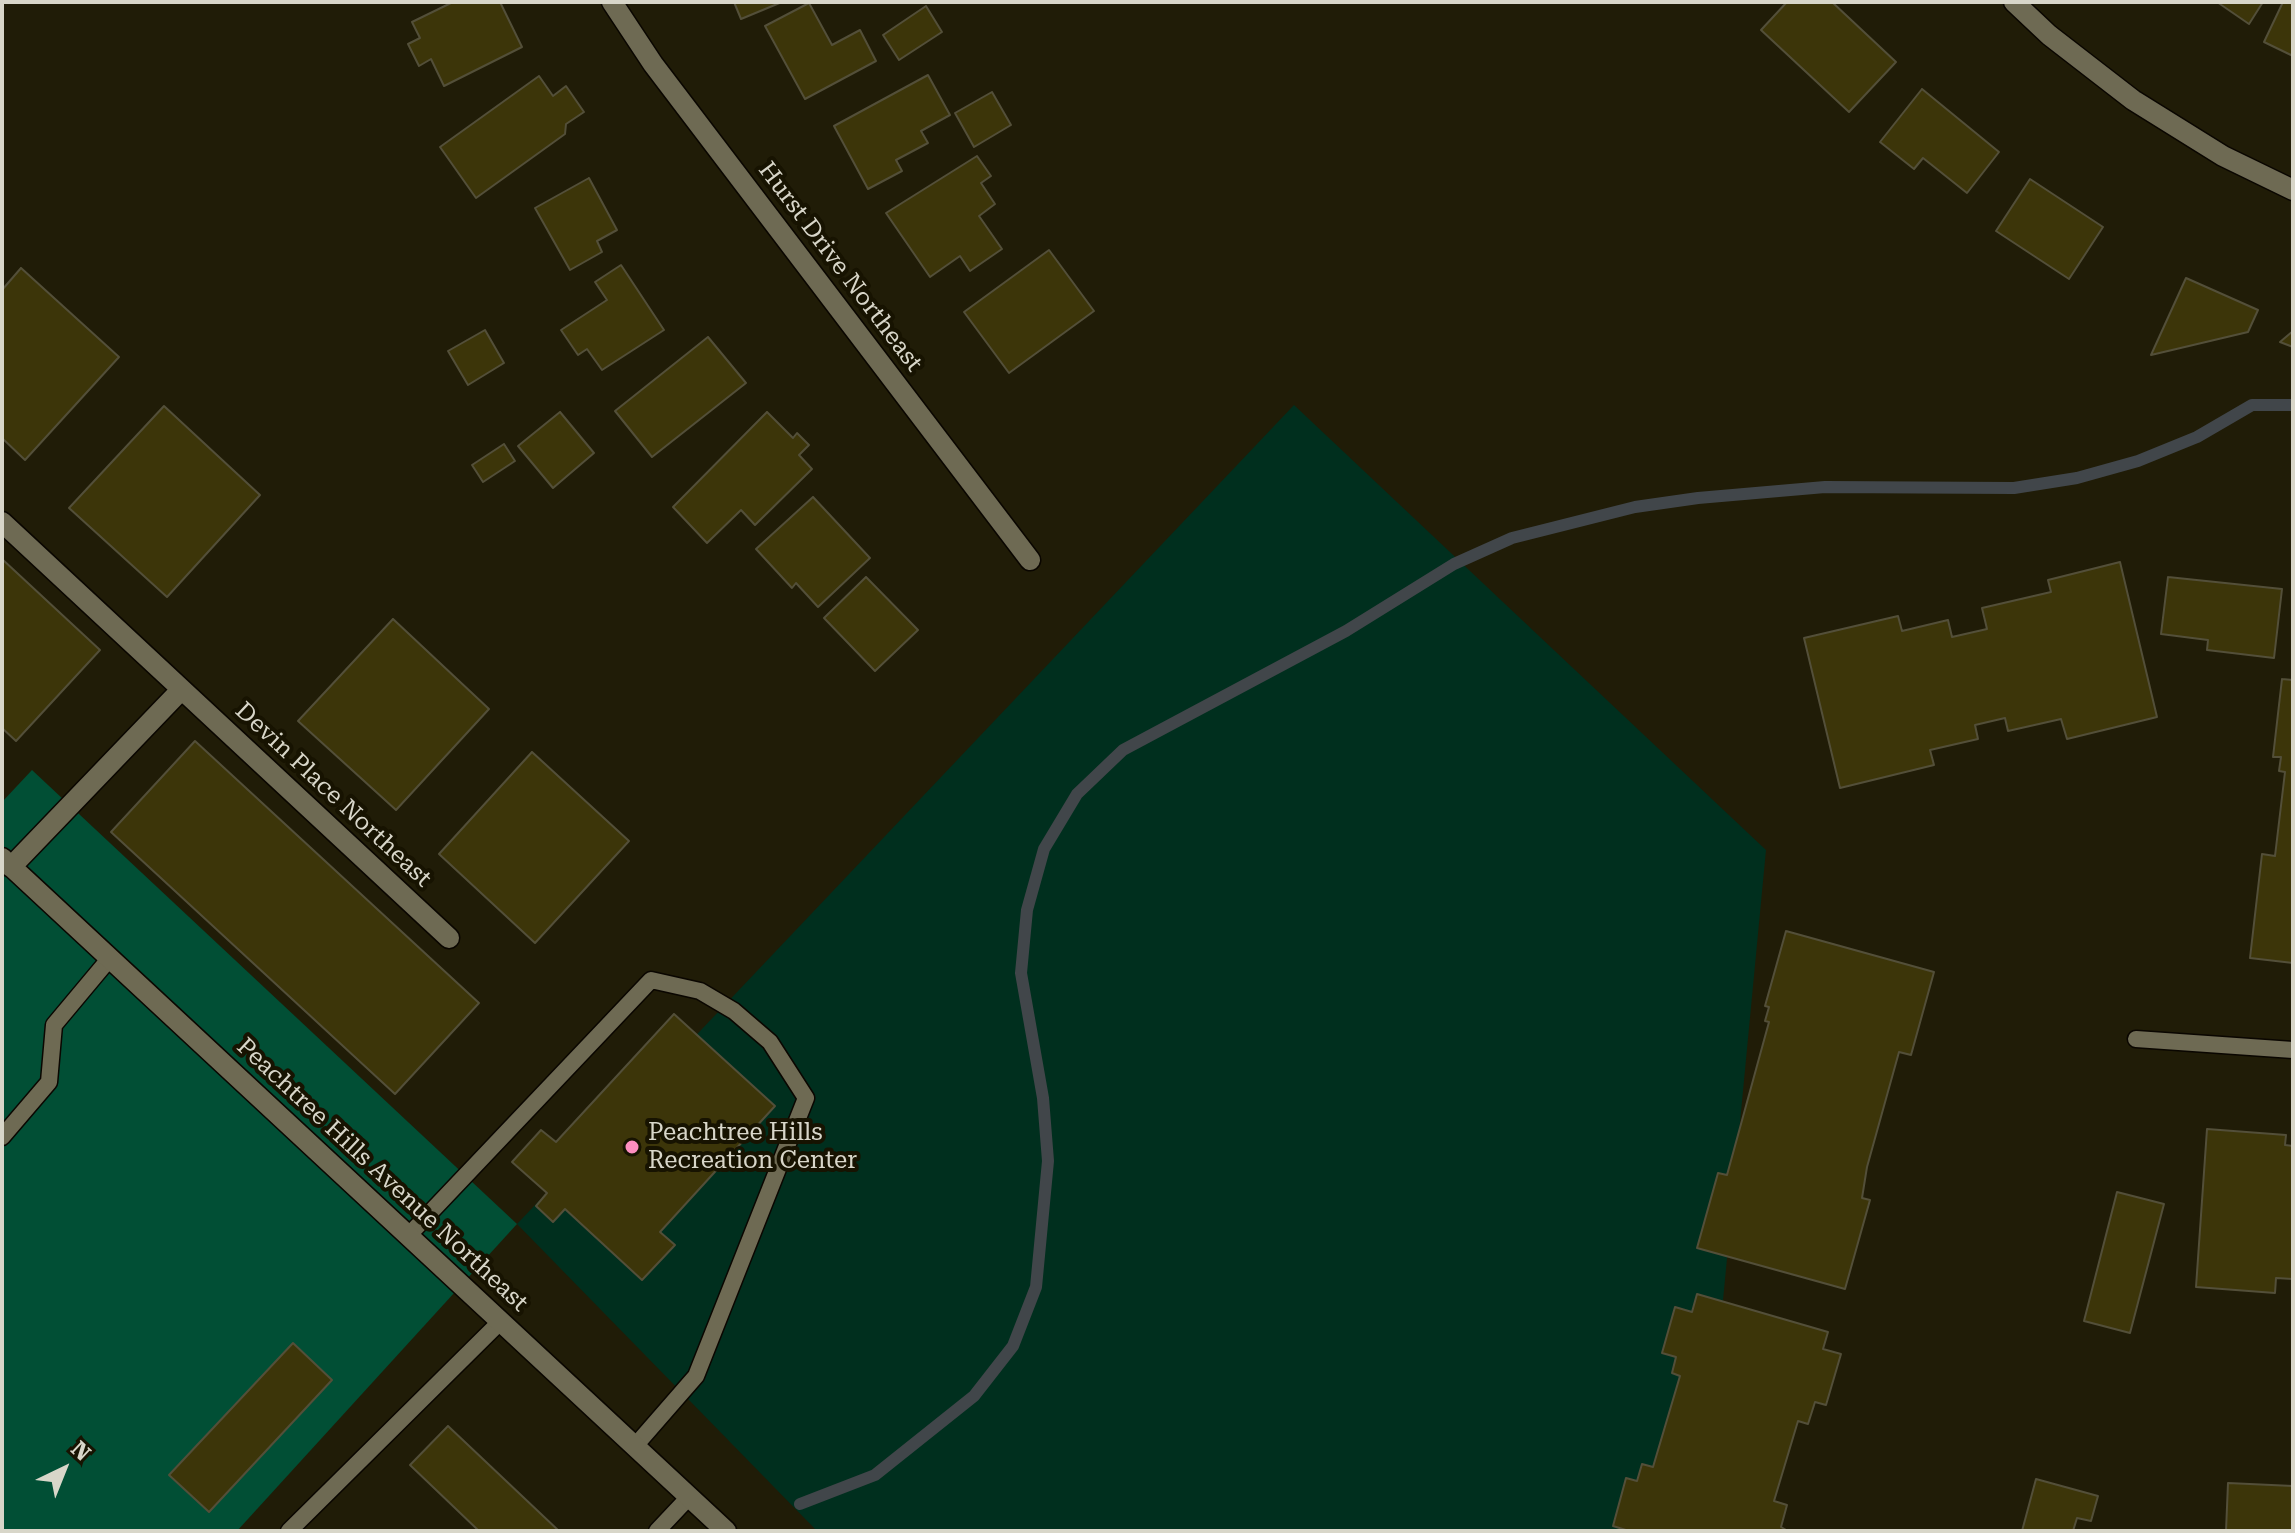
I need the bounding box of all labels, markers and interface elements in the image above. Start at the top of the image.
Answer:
street label: Hurst Drive Northeast [752,157,928,377]
street label: Devin Place Northeast [229,697,437,893]
street label: Peachtree Hills Avenue Northeast [230,1032,534,1318]
place label: Peachtree Hills Recreation Center [648,1119,857,1175]
marker: Peachtree Hills Recreation Center [623,1138,641,1156]
north arrow [24,1429,104,1509]
text: N [66,1436,95,1466]

